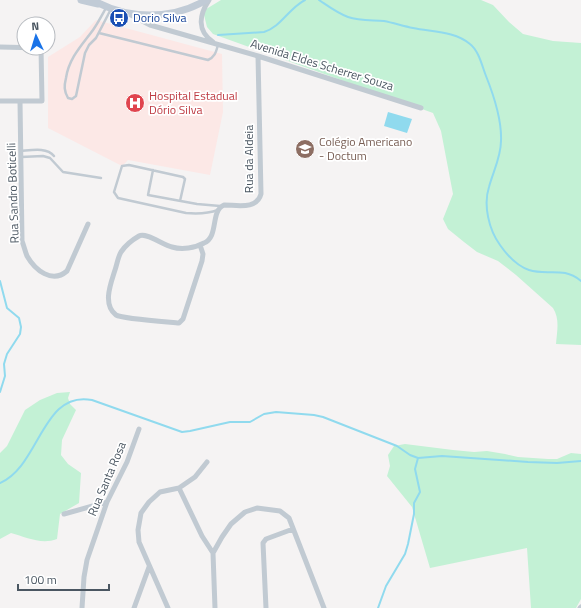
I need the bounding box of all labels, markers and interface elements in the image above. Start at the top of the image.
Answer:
bus stop icon: Dorio Silva [108,7,130,29]
place label: Dorio Silva [133,8,186,27]
north arrow [16,16,56,56]
text: N [31,18,40,34]
street label: Avenida Eldes Scherrer Souza [248,34,396,95]
place label: Hospital Estadual Dório Silva [149,86,238,119]
hospital icon: Hospital Estadual Dório Silva [124,92,146,114]
street label: Rua da Aldeia [239,125,258,193]
place label: Colégio Americano - Doctum [319,132,412,165]
school or university icon: Colégio Americano - Doctum [294,138,316,160]
street label: Rua Sandro Boticelli [1,142,24,244]
street label: Rua Santa Rosa [82,439,131,519]
scale bar [18,566,109,592]
text: 100 m [24,570,57,589]

